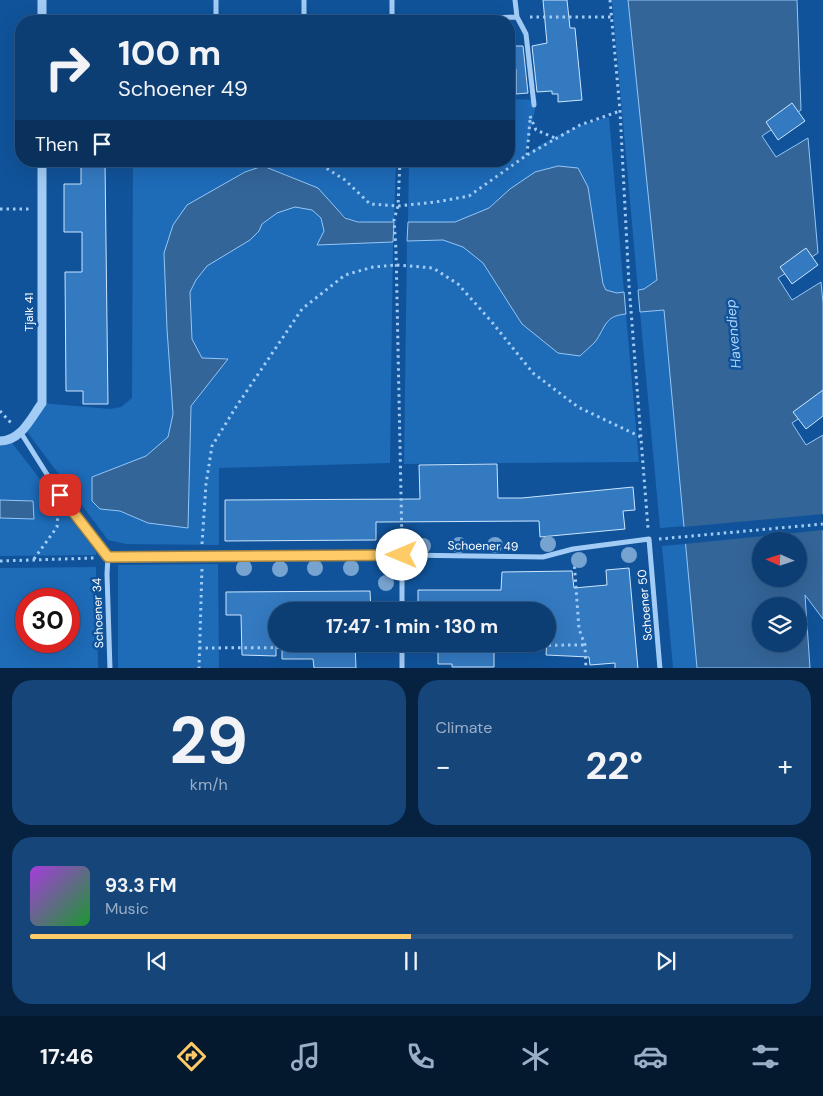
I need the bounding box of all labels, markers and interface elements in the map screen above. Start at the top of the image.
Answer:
text: 100 m [118,30,221,76]
icon: right [35,35,100,100]
text: Schoener 49 [118,74,248,103]
icon: arrive [88,130,116,158]
text: Then [35,132,78,157]
street label: Tjalk 41 [21,292,37,332]
water label: Havendiep [721,299,745,369]
pin [39,474,81,516]
icon: arrive [46,481,74,509]
position arrow [375,528,427,580]
north arrow [752,532,808,588]
map controls [752,532,807,652]
street label: Schoener 49 [447,537,519,555]
street label: Schoener 50 [634,569,656,641]
street label: Schoener 34 [89,578,107,648]
speed limit sign: 30 [15,588,80,653]
button: layers [752,597,807,652]
text: 17:47 · 1 min · 130 m [326,614,498,639]
text: 29 [169,699,248,783]
text: Climate [436,717,492,738]
text: 22° [585,741,643,791]
text: − [436,748,451,785]
text: + [778,748,793,785]
text: km/h [190,774,228,795]
text: 93.3 FM [105,873,177,898]
text: Music [105,898,149,919]
icon: previous [143,947,171,975]
icon: pause [397,947,425,975]
icon: next [652,947,680,975]
icon: directions [174,1039,209,1074]
icon: music [288,1039,323,1074]
icon: phone [403,1039,438,1074]
icon: climate [518,1039,553,1074]
icon: car [633,1039,668,1074]
icon: filters [748,1039,783,1074]
text: 17:46 [40,1042,94,1071]

